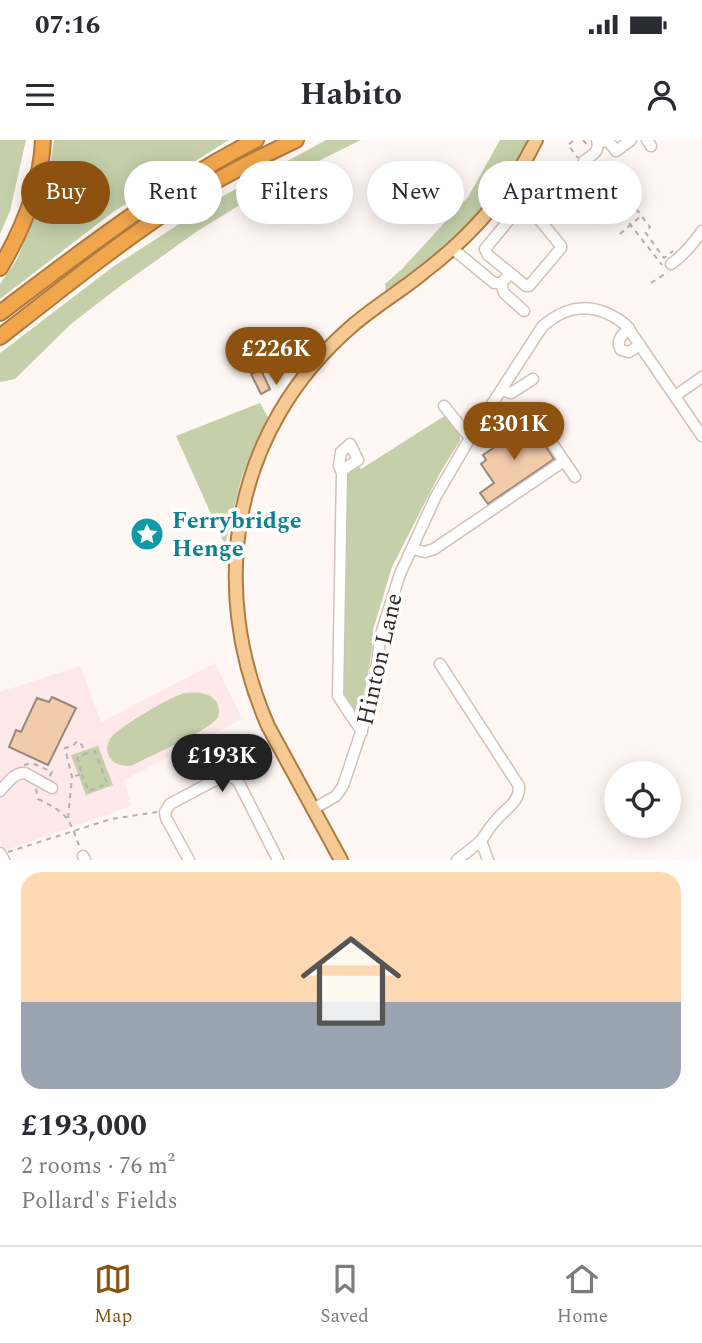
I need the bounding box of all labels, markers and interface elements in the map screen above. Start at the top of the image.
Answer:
text: 07:16 [35,5,100,45]
text: Habito [300,70,402,119]
icon: menu [21,76,59,114]
icon: person [643,76,681,114]
chip: Buy [21,161,110,224]
chip: Rent [124,161,222,224]
chip: Filters [236,161,353,224]
chip: New [367,161,464,224]
chip: Apartment [478,161,642,224]
pin: £226K [227,328,325,387]
text: £226K [241,332,311,367]
pin: £301K [465,402,563,462]
text: £301K [479,407,549,442]
place label: Ferrybridge Henge [172,503,302,567]
place icon: Ferrybridge Henge [128,515,166,553]
street label: Hinton Lane [347,589,413,729]
pin: £193K [173,734,271,794]
text: £193K [187,739,257,774]
map controls [604,761,681,838]
button: locate [604,761,681,838]
icon: home [288,918,414,1044]
text: £193,000 [21,1103,147,1149]
text: 2 rooms · 76 m² [21,1149,175,1184]
text: Pollard's Fields [21,1184,178,1219]
tab: Map [94,1260,132,1331]
tab: Saved [320,1260,369,1331]
tab: Home [557,1260,608,1331]

